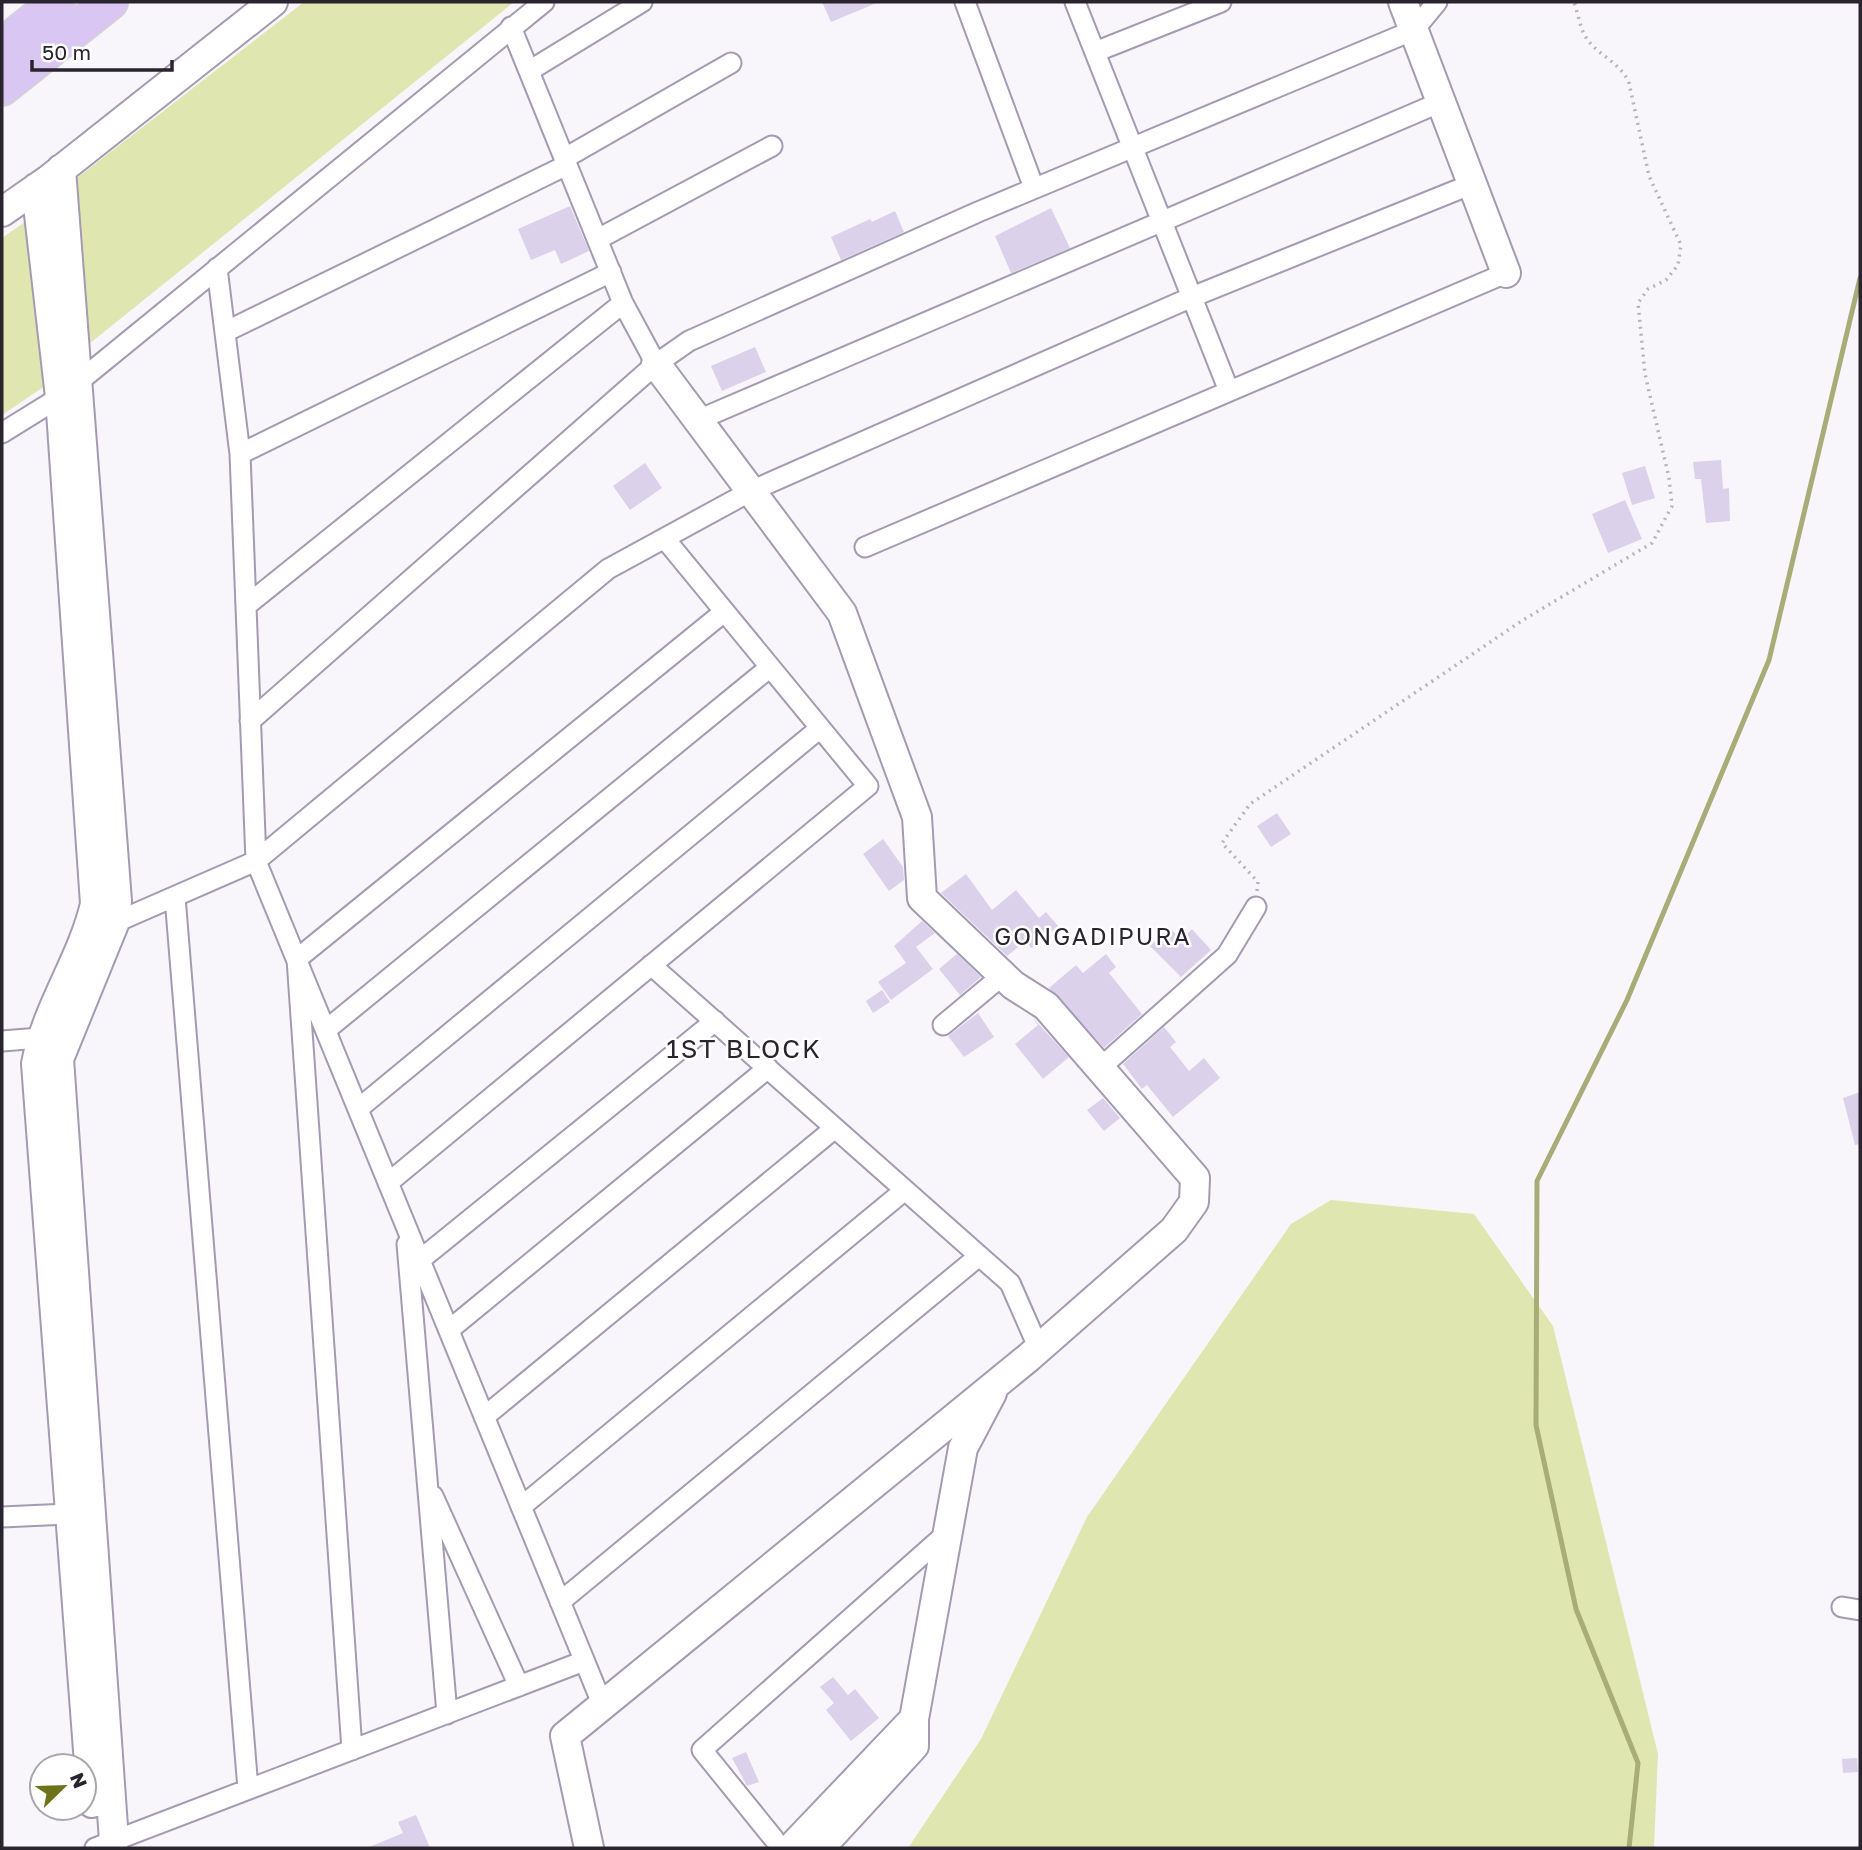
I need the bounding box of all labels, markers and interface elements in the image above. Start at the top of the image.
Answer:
scale bar [32,28,172,72]
text: 50 m [42,39,91,65]
district label: GONGADIPURA [994,921,1192,950]
district label: 1ST BLOCK [666,1033,822,1064]
north arrow [28,1752,98,1822]
text: N [66,1769,93,1791]

